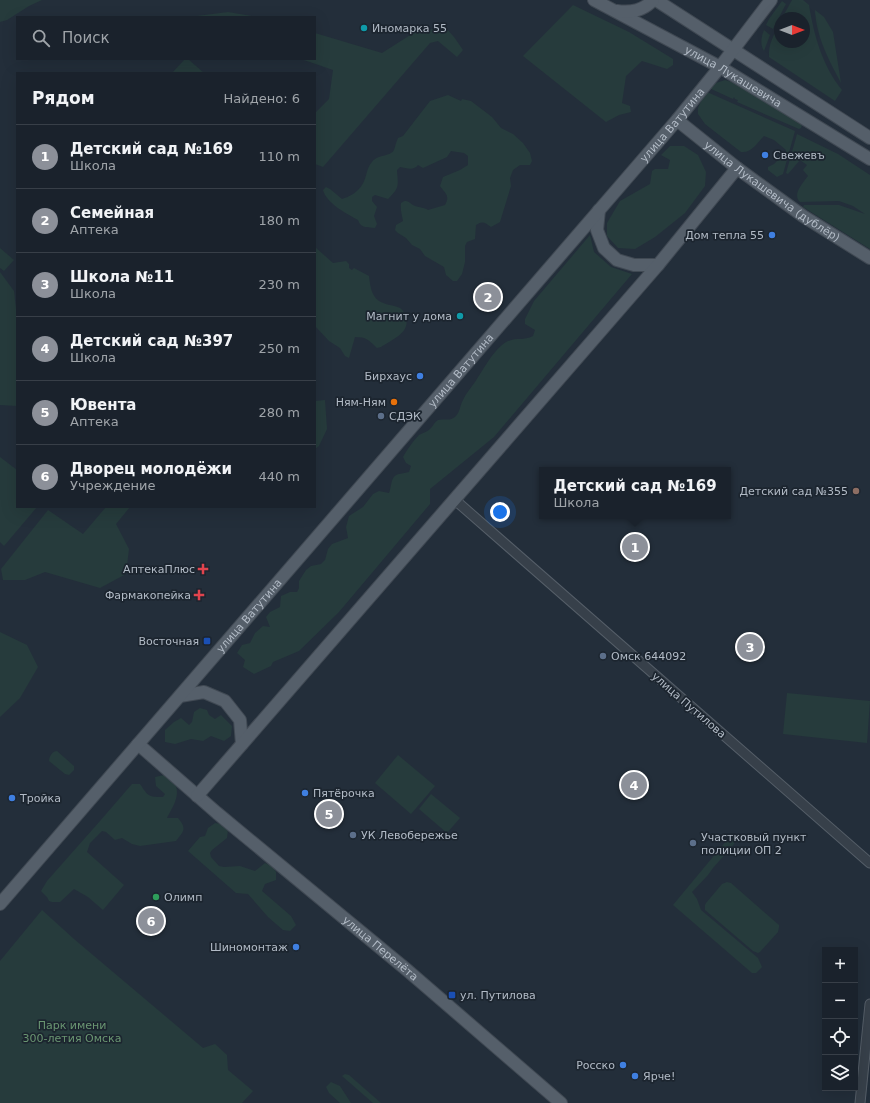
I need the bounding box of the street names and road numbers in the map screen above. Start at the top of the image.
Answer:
street label: улица Лукашевича [682,43,784,110]
street label: улица Ватутина [638,85,707,165]
street label: улица Лукашевича (дублёр) [701,138,842,245]
street label: улица Ватутина [426,331,497,410]
street label: улица Ватутина [214,576,285,655]
street label: улица Путилова [649,670,728,741]
street label: улица Перелёта [340,913,421,984]

